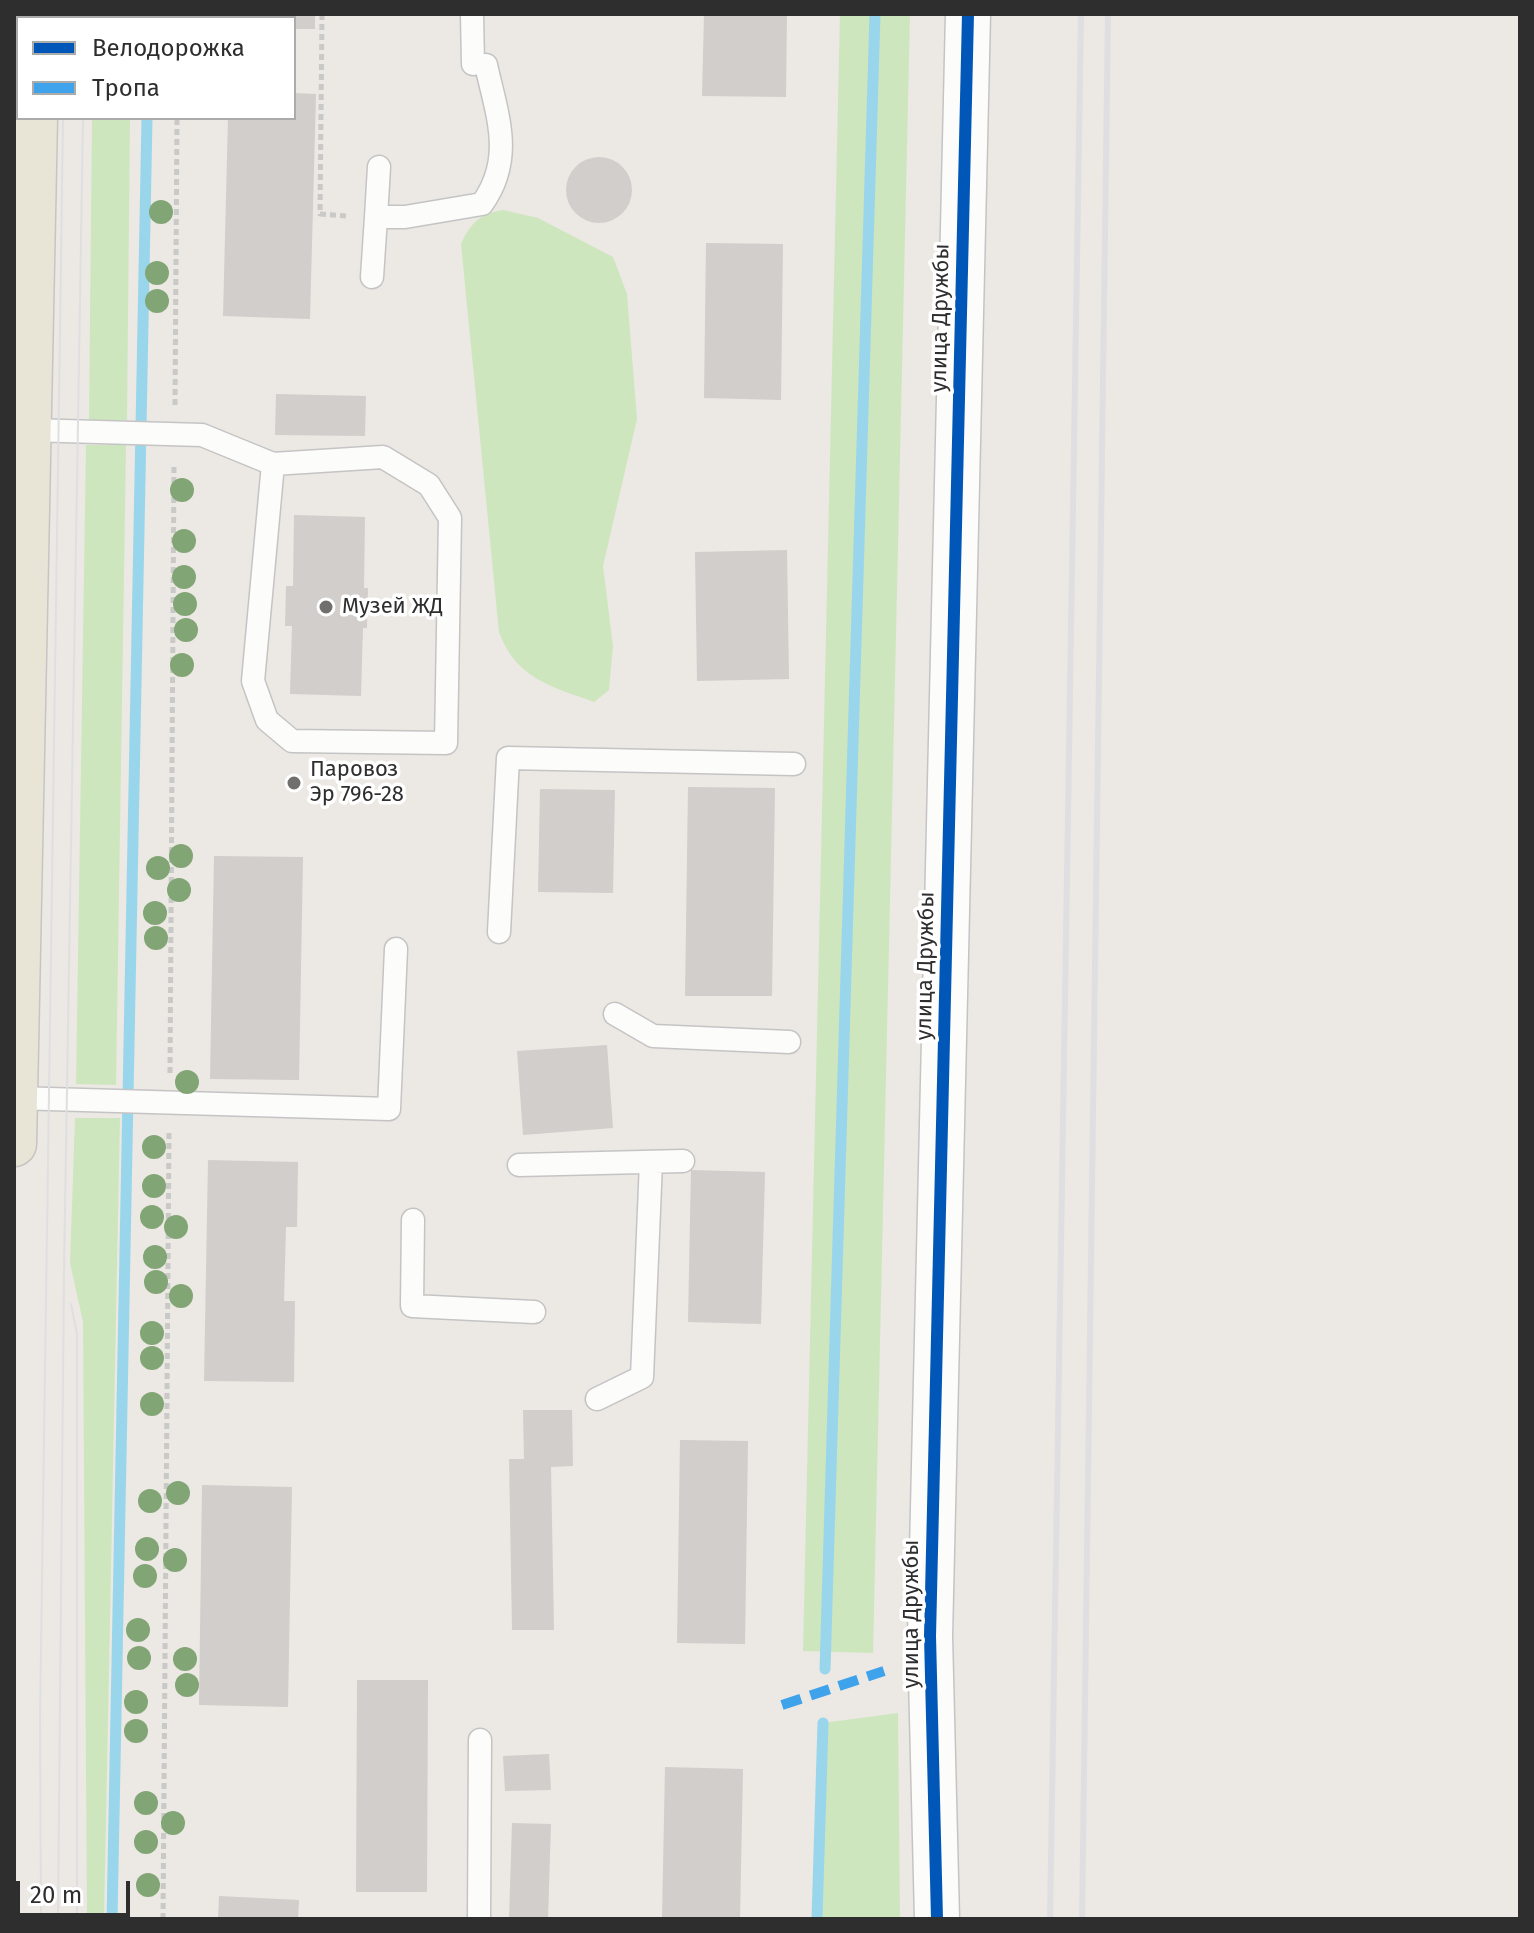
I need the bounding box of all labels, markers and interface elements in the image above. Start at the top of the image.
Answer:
legend [16,16,296,120]
text: Велодорожка [92,34,245,62]
text: Тропа [92,74,160,102]
street label: улица Дружбы [927,243,955,393]
place label: Музей ЖД [342,594,443,620]
marker: Музей ЖД [317,598,335,616]
place label: Паровоз Эр 796-28 [310,757,404,808]
marker: Паровоз Эр 796-28 [285,774,303,792]
street label: улица Дружбы [912,891,940,1041]
street label: улица Дружбы [899,1540,925,1688]
scale bar [20,1865,134,1915]
text: 20 m [30,1881,82,1909]

